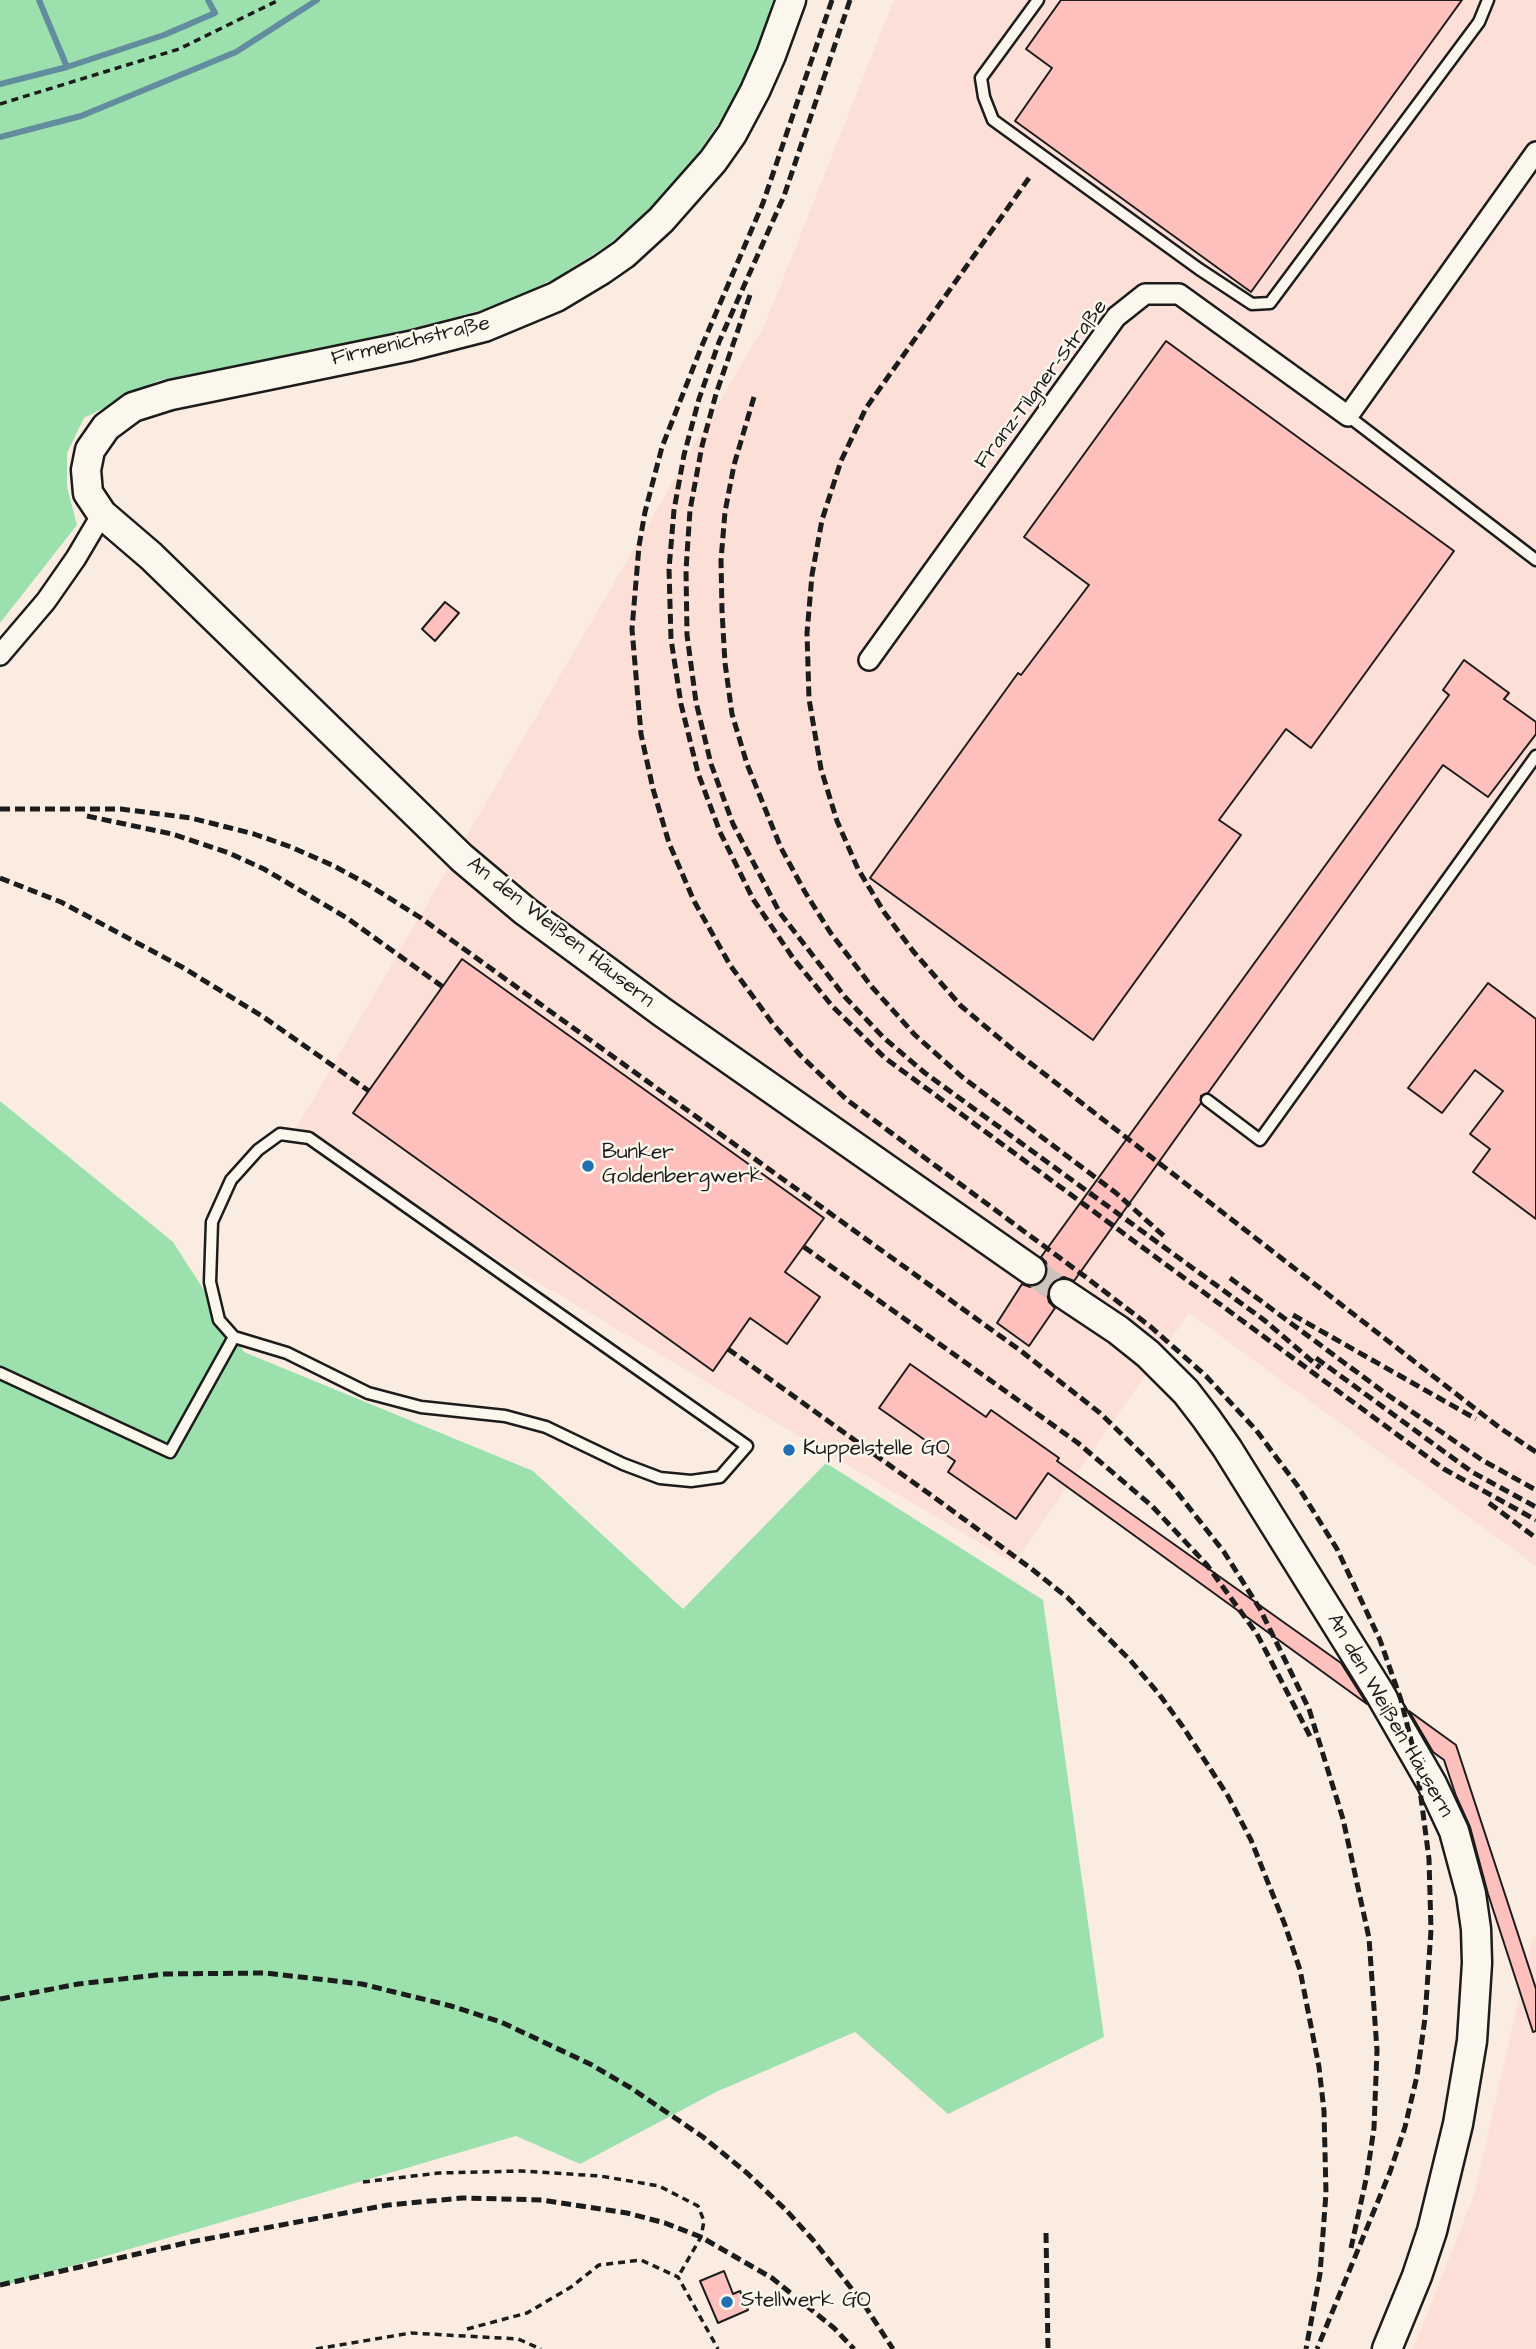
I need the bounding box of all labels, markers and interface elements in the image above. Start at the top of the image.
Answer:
street label: Franz-Tilgner-Straße [970,296,1114,474]
street label: Firmenichstraße [329,312,493,372]
street label: An den Weißen Häusern [461,852,659,1014]
place label: Bunker Goldenbergwerk [602,1141,763,1191]
marker: Bunker Goldenbergwerk [580,1158,596,1174]
place label: Kuppelstelle GO [803,1437,950,1463]
marker: Kuppelstelle GO [781,1442,797,1458]
street label: An den Weißen Häusern [1320,1610,1458,1822]
place label: Stellwerk GO [741,2289,871,2315]
marker: Stellwerk GO [719,2294,735,2310]

